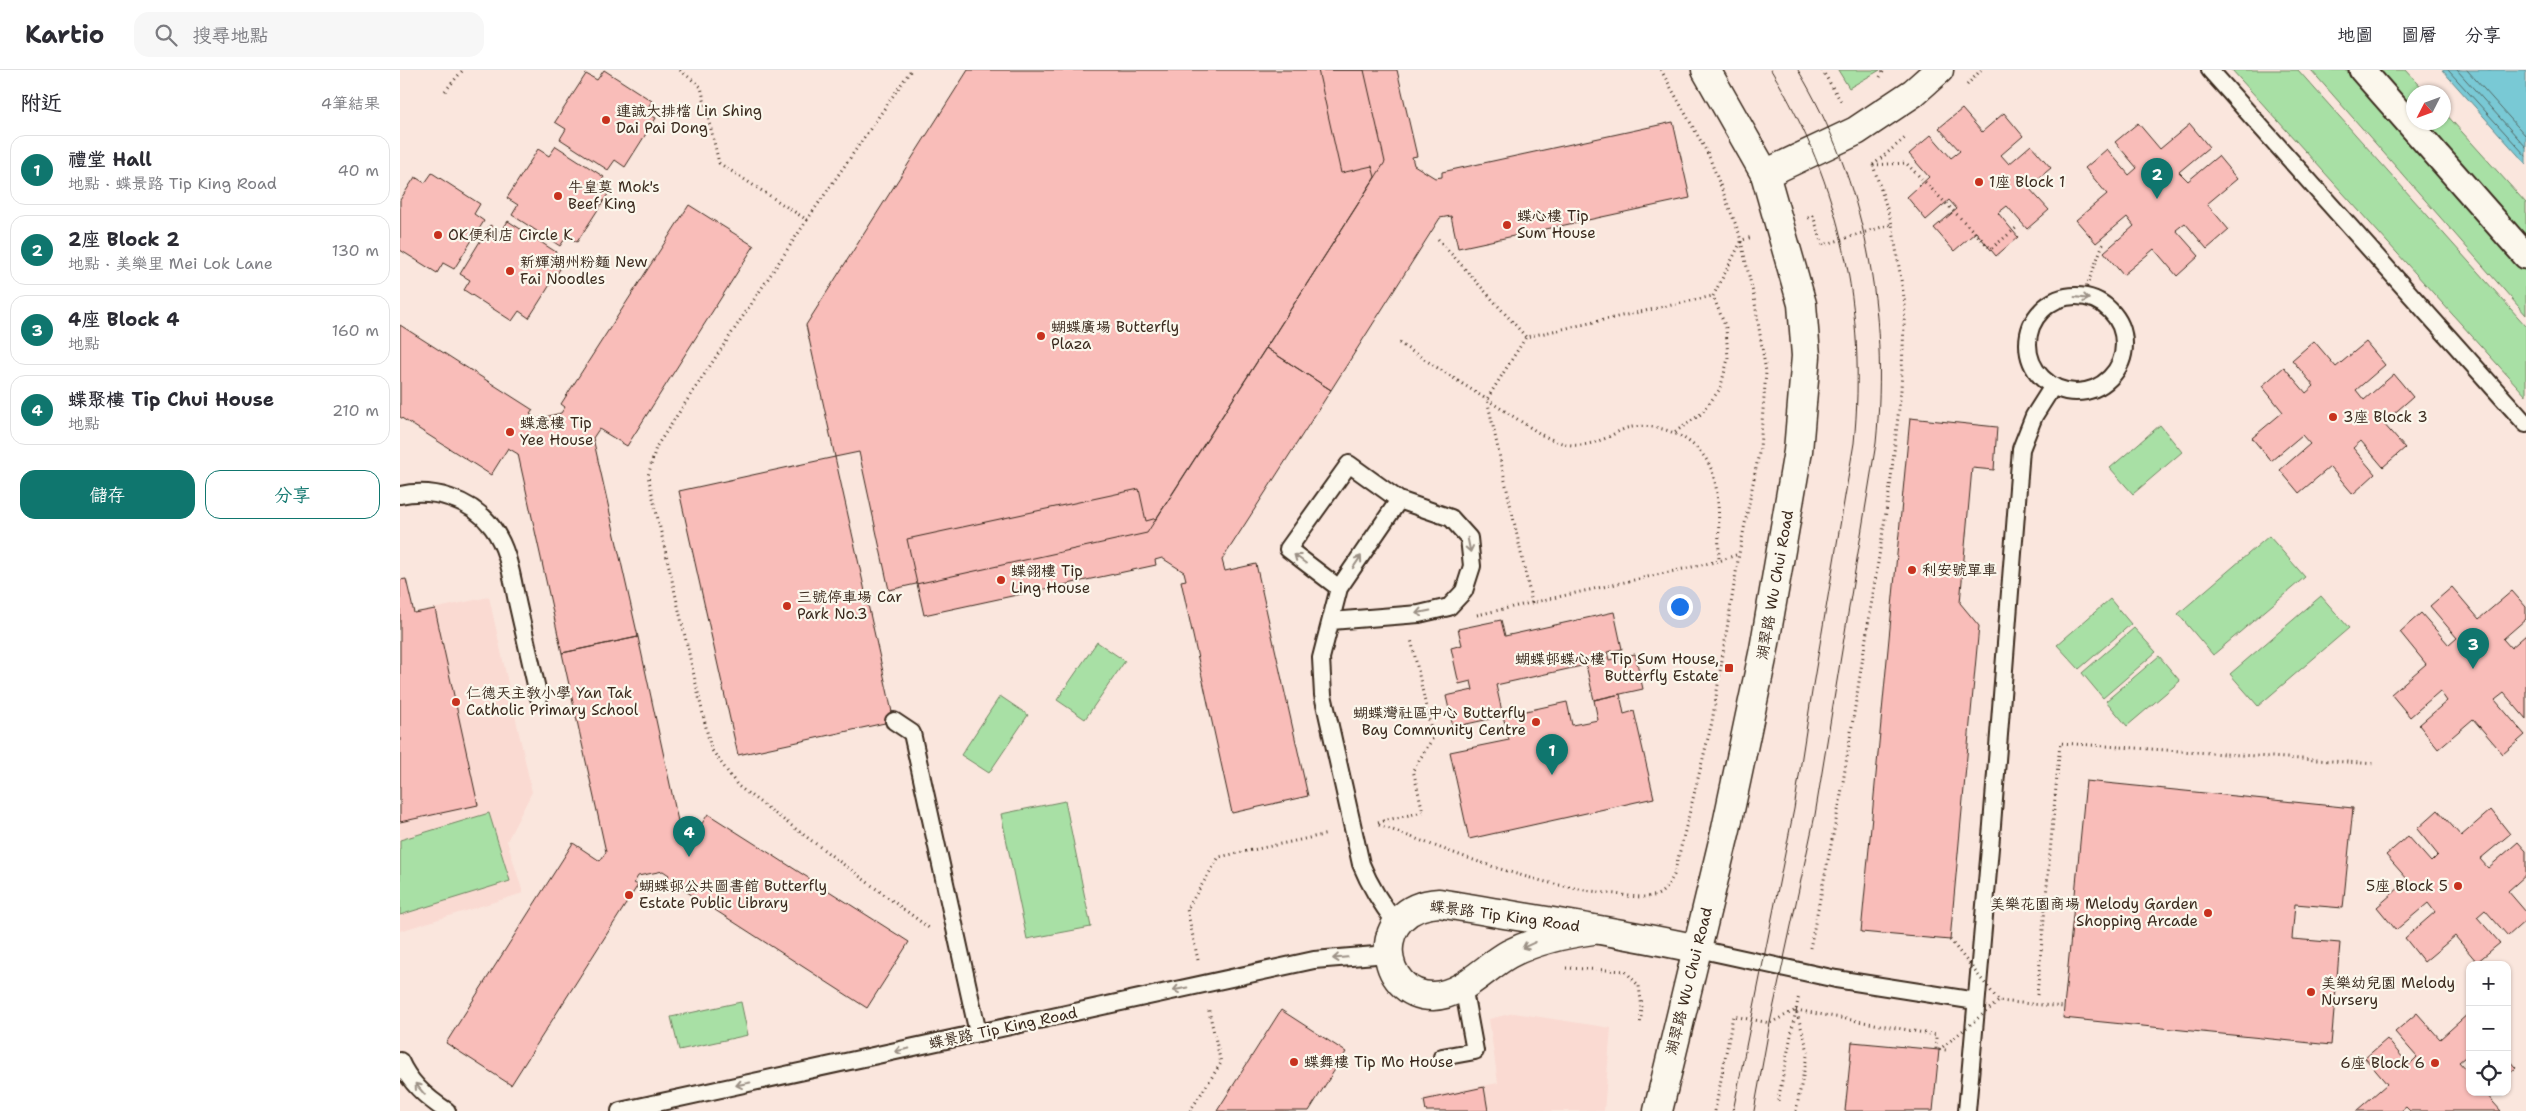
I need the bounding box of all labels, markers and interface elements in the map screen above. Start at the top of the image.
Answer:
search box [134,12,484,57]
text: Kartio [25,19,104,51]
icon: search [152,21,180,49]
text: 搜尋地點 [192,23,268,48]
text: 地圖 [2337,23,2373,47]
text: 圖層 [2401,23,2437,47]
text: 分享 [2465,23,2501,47]
north arrow [2406,85,2451,130]
text: 附近 [20,89,62,117]
text: 4筆結果 [321,93,380,114]
place label: 連誠大排檔 Lin Shing Dai Pai Dong [616,101,762,138]
marker: 連誠大排檔 Lin Shing Dai Pai Dong [600,114,612,126]
text: 禮堂 Hall [68,147,152,172]
pin: 2 [2141,158,2173,199]
text: 1 [33,160,41,181]
text: 40 m [337,160,379,181]
place label: 1座 Block 1 [1989,172,2065,192]
text: 地點 · 蝶景路 Tip King Road [68,173,277,194]
marker: 1座 Block 1 [1973,176,1985,188]
place label: 牛皇莫 Mok's Beef King [568,177,660,214]
marker: 牛皇莫 Mok's Beef King [552,190,564,202]
place label: 蝶心樓 Tip Sum House [1517,206,1596,243]
marker: 蝶心樓 Tip Sum House [1501,219,1513,231]
place label: OK便利店 Circle K [448,225,573,245]
text: 2座 Block 2 [68,227,180,252]
marker: OK便利店 Circle K [432,229,444,241]
text: 2 [31,240,43,261]
text: 130 m [332,240,379,261]
place label: 新輝潮州粉麵 New Fai Noodles [520,252,648,289]
text: 地點 · 美樂里 Mei Lok Lane [68,253,273,274]
marker: 新輝潮州粉麵 New Fai Noodles [504,265,516,277]
one-way arrow [2074,293,2090,303]
text: 4座 Block 4 [68,307,180,332]
place label: 蝴蝶廣場 Butterfly Plaza [1051,317,1179,354]
text: 3 [31,320,43,341]
text: 160 m [332,320,379,341]
marker: 蝴蝶廣場 Butterfly Plaza [1035,330,1047,342]
text: 地點 [68,333,100,354]
text: 蝶聚樓 Tip Chui House [68,387,274,412]
text: 4 [31,400,43,421]
text: 210 m [332,400,379,421]
place label: 3座 Block 3 [2343,407,2428,427]
marker: 3座 Block 3 [2327,411,2339,423]
text: 地點 [68,413,100,434]
place label: 蝶意樓 Tip Yee House [520,413,594,450]
marker: 蝶意樓 Tip Yee House [504,426,516,438]
button: 儲存 [20,470,195,519]
button: 分享 [205,470,380,519]
street label: 湖翠路 Wu Chui Road [1752,508,1798,661]
one-way arrow [1464,537,1474,553]
one-way arrow [1294,553,1307,564]
one-way arrow [1352,555,1362,569]
place label: 利安號單車 [1922,560,1997,580]
place label: 蝶翎樓 Tip Ling House [1011,561,1090,598]
marker: 利安號單車 [1906,564,1918,576]
marker: 蝶翎樓 Tip Ling House [995,574,1007,586]
place label: 三號停車場 Car Park No.3 [797,587,902,624]
your location [1667,594,1693,620]
marker: 三號停車場 Car Park No.3 [781,600,793,612]
one-way arrow [1415,608,1431,618]
pin: 3 [2457,628,2489,669]
place label: 蝴蝶邨蝶心樓 Tip Sum House, Butterfly Estate [1515,649,1719,686]
marker: 蝴蝶邨蝶心樓 Tip Sum House, Butterfly Estate [1723,662,1735,674]
place label: 仁德天主教小學 Yan Tak Catholic Primary School [466,683,639,720]
marker: 仁德天主教小學 Yan Tak Catholic Primary School [450,696,462,708]
place label: 蝴蝶灣社區中心 Butterfly Bay Community Centre [1353,703,1526,740]
marker: 蝴蝶灣社區中心 Butterfly Bay Community Centre [1530,716,1542,728]
pin: 1 [1536,734,1568,775]
pin: 4 [673,816,705,857]
place label: 蝴蝶邨公共圖書館 Butterfly Estate Public Library [639,876,827,913]
place label: 5座 Block 5 [2366,876,2448,896]
marker: 5座 Block 5 [2452,880,2464,892]
marker: 蝴蝶邨公共圖書館 Butterfly Estate Public Library [623,889,635,901]
place label: 美樂花園商場 Melody Garden Shopping Arcade [1990,894,2198,931]
street label: 蝶景路 Tip King Road [1429,896,1582,937]
street label: 湖翠路 Wu Chui Road [1661,905,1717,1057]
marker: 美樂花園商場 Melody Garden Shopping Arcade [2202,907,2214,919]
one-way arrow [1522,941,1537,950]
one-way arrow [1332,953,1348,963]
map controls [2466,961,2511,1096]
button: + [2466,961,2511,1006]
place label: 美樂幼兒園 Melody Nursery [2321,973,2455,1010]
one-way arrow [1173,985,1189,995]
marker: 美樂幼兒園 Melody Nursery [2305,986,2317,998]
street label: 蝶景路 Tip King Road [927,1002,1080,1054]
button: − [2466,1006,2511,1051]
one-way arrow [894,1046,910,1055]
button: locate [2466,1051,2511,1096]
place label: 蝶舞樓 Tip Mo House [1304,1052,1453,1072]
place label: 6座 Block 6 [2340,1053,2425,1073]
marker: 蝶舞樓 Tip Mo House [1288,1056,1300,1068]
marker: 6座 Block 6 [2429,1057,2441,1069]
one-way arrow [735,1080,751,1089]
one-way arrow [415,1083,426,1096]

